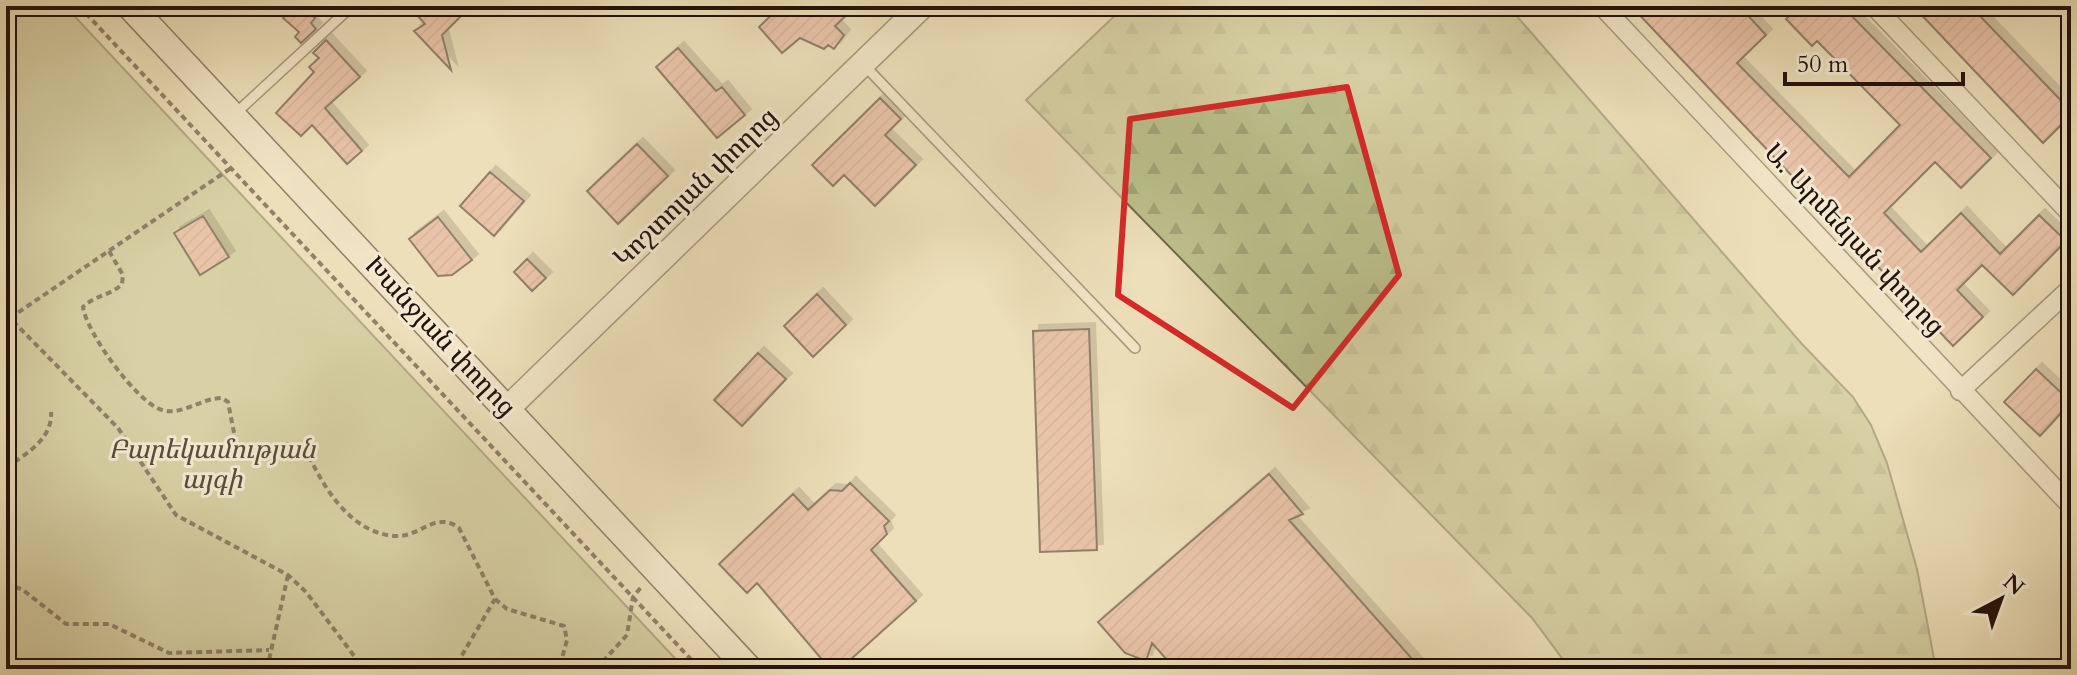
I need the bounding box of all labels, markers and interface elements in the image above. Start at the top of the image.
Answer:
scale bar [1785,36,1963,86]
text: 50 m [1797,48,1849,81]
street label: Կոշտոյան փողոց [606,100,785,275]
street label: Ա. Արմենյան փողոց [1756,136,1953,343]
street label: Խանջյան փողոց [357,249,524,424]
park label: Բարեկամության այգի [109,432,316,497]
north arrow [1961,559,2041,639]
text: N [1996,567,2031,602]

